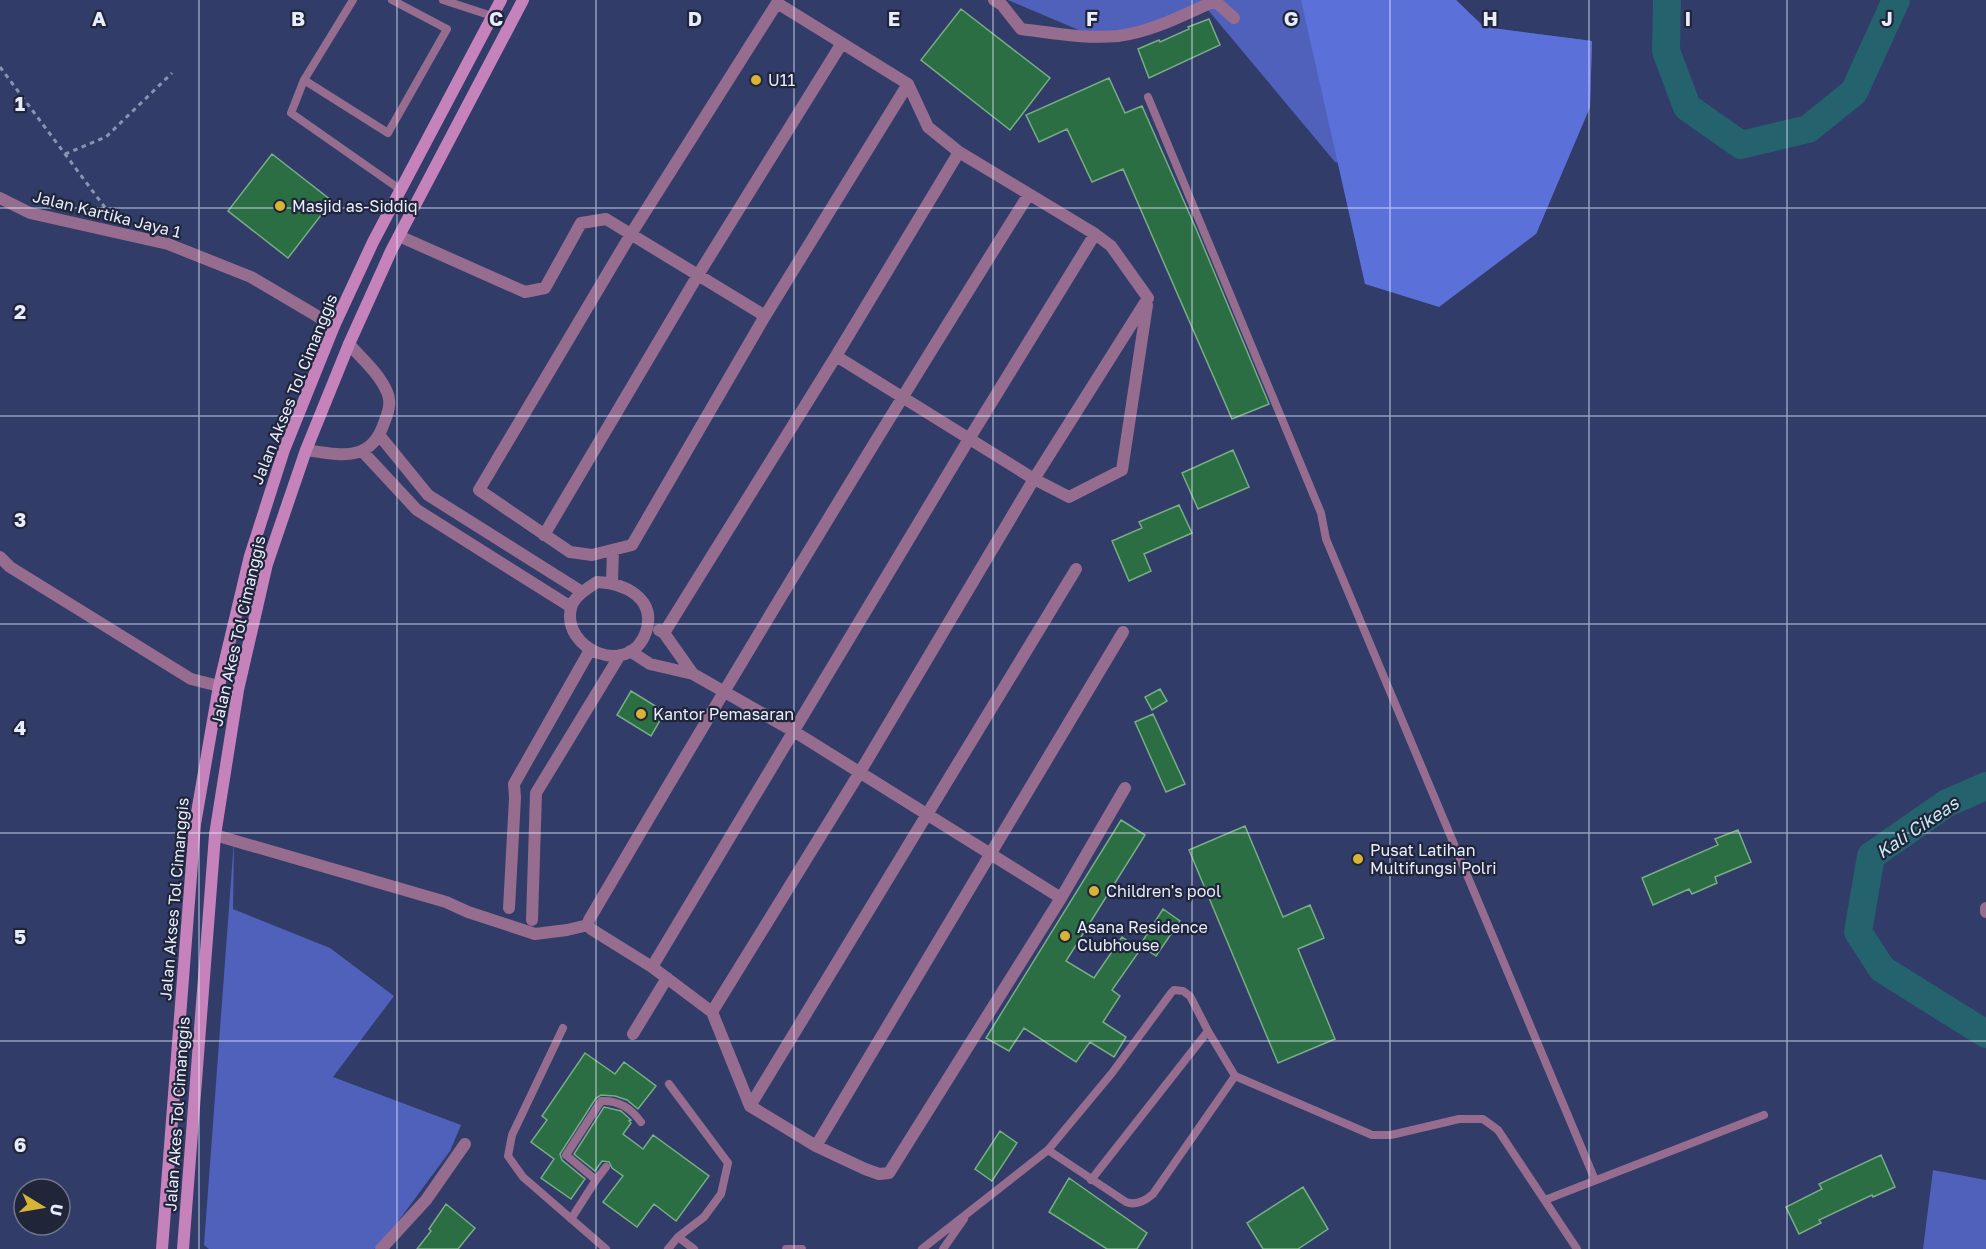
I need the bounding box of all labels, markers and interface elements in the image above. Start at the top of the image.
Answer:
text: A [92,6,106,30]
text: B [291,6,305,30]
text: C [489,6,503,30]
text: D [688,6,702,30]
text: E [888,6,900,30]
text: F [1086,6,1098,30]
text: G [1284,6,1298,30]
text: H [1482,6,1498,30]
text: I [1685,6,1691,30]
text: J [1881,6,1893,30]
place label: U11 [768,70,795,90]
marker: U11 [749,73,763,87]
text: 1 [15,91,25,115]
street label: Jalan Kartika Jaya 1 [31,186,183,242]
place label: Masjid as-Siddiq [292,196,418,216]
marker: Masjid as-Siddiq [273,199,287,213]
street label: Jalan Akses Tol Cimanggis [247,291,341,487]
text: 2 [14,299,26,323]
text: 3 [14,507,26,531]
street label: Jalan Akes Tol Cimanggis [206,534,270,728]
place label: Kantor Pemasaran [653,704,794,724]
marker: Kantor Pemasaran [634,707,648,721]
text: 4 [14,715,26,739]
water label: Kali Cikeas [1872,791,1964,863]
street label: Jalan Akses Tol Cimanggis [155,797,193,1001]
place label: Pusat Latihan Multifungsi Polri [1370,840,1496,878]
marker: Pusat Latihan Multifungsi Polri [1351,852,1365,866]
place label: Children's pool [1106,881,1221,901]
marker: Children's pool [1087,884,1101,898]
place label: Asana Residence Clubhouse [1077,917,1208,955]
text: 5 [14,924,26,948]
marker: Asana Residence Clubhouse [1058,929,1072,943]
street label: Jalan Akes Tol Cimanggis [160,1016,194,1212]
text: 6 [14,1132,26,1156]
north arrow [12,1177,72,1237]
text: U [46,1202,68,1218]

